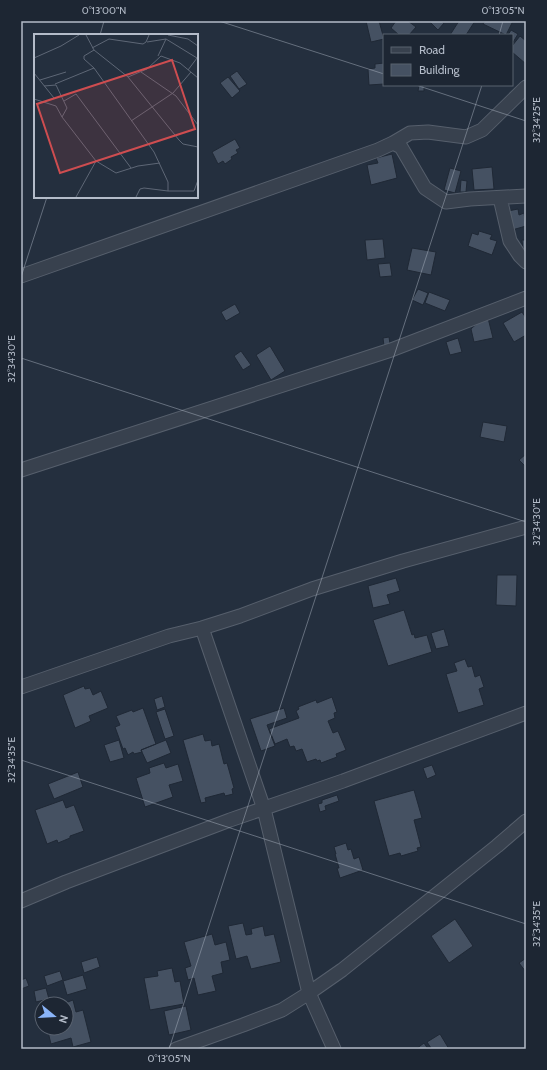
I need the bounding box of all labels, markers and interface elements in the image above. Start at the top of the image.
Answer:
text: 0°13'00"N [82,4,126,17]
text: 0°13'05"N [482,4,524,17]
inset map [34,34,198,198]
legend [383,34,513,86]
text: Road [419,42,445,57]
text: Building [419,62,461,77]
text: 32°34'25"E [530,97,543,143]
text: 32°34'30"E [5,335,18,383]
text: 32°34'30"E [530,498,543,546]
text: 32°34'35"E [5,737,18,783]
text: 32°34'35"E [530,901,543,947]
north arrow [34,996,74,1036]
text: N [56,1013,71,1025]
text: 0°13'05"N [148,1052,190,1065]

